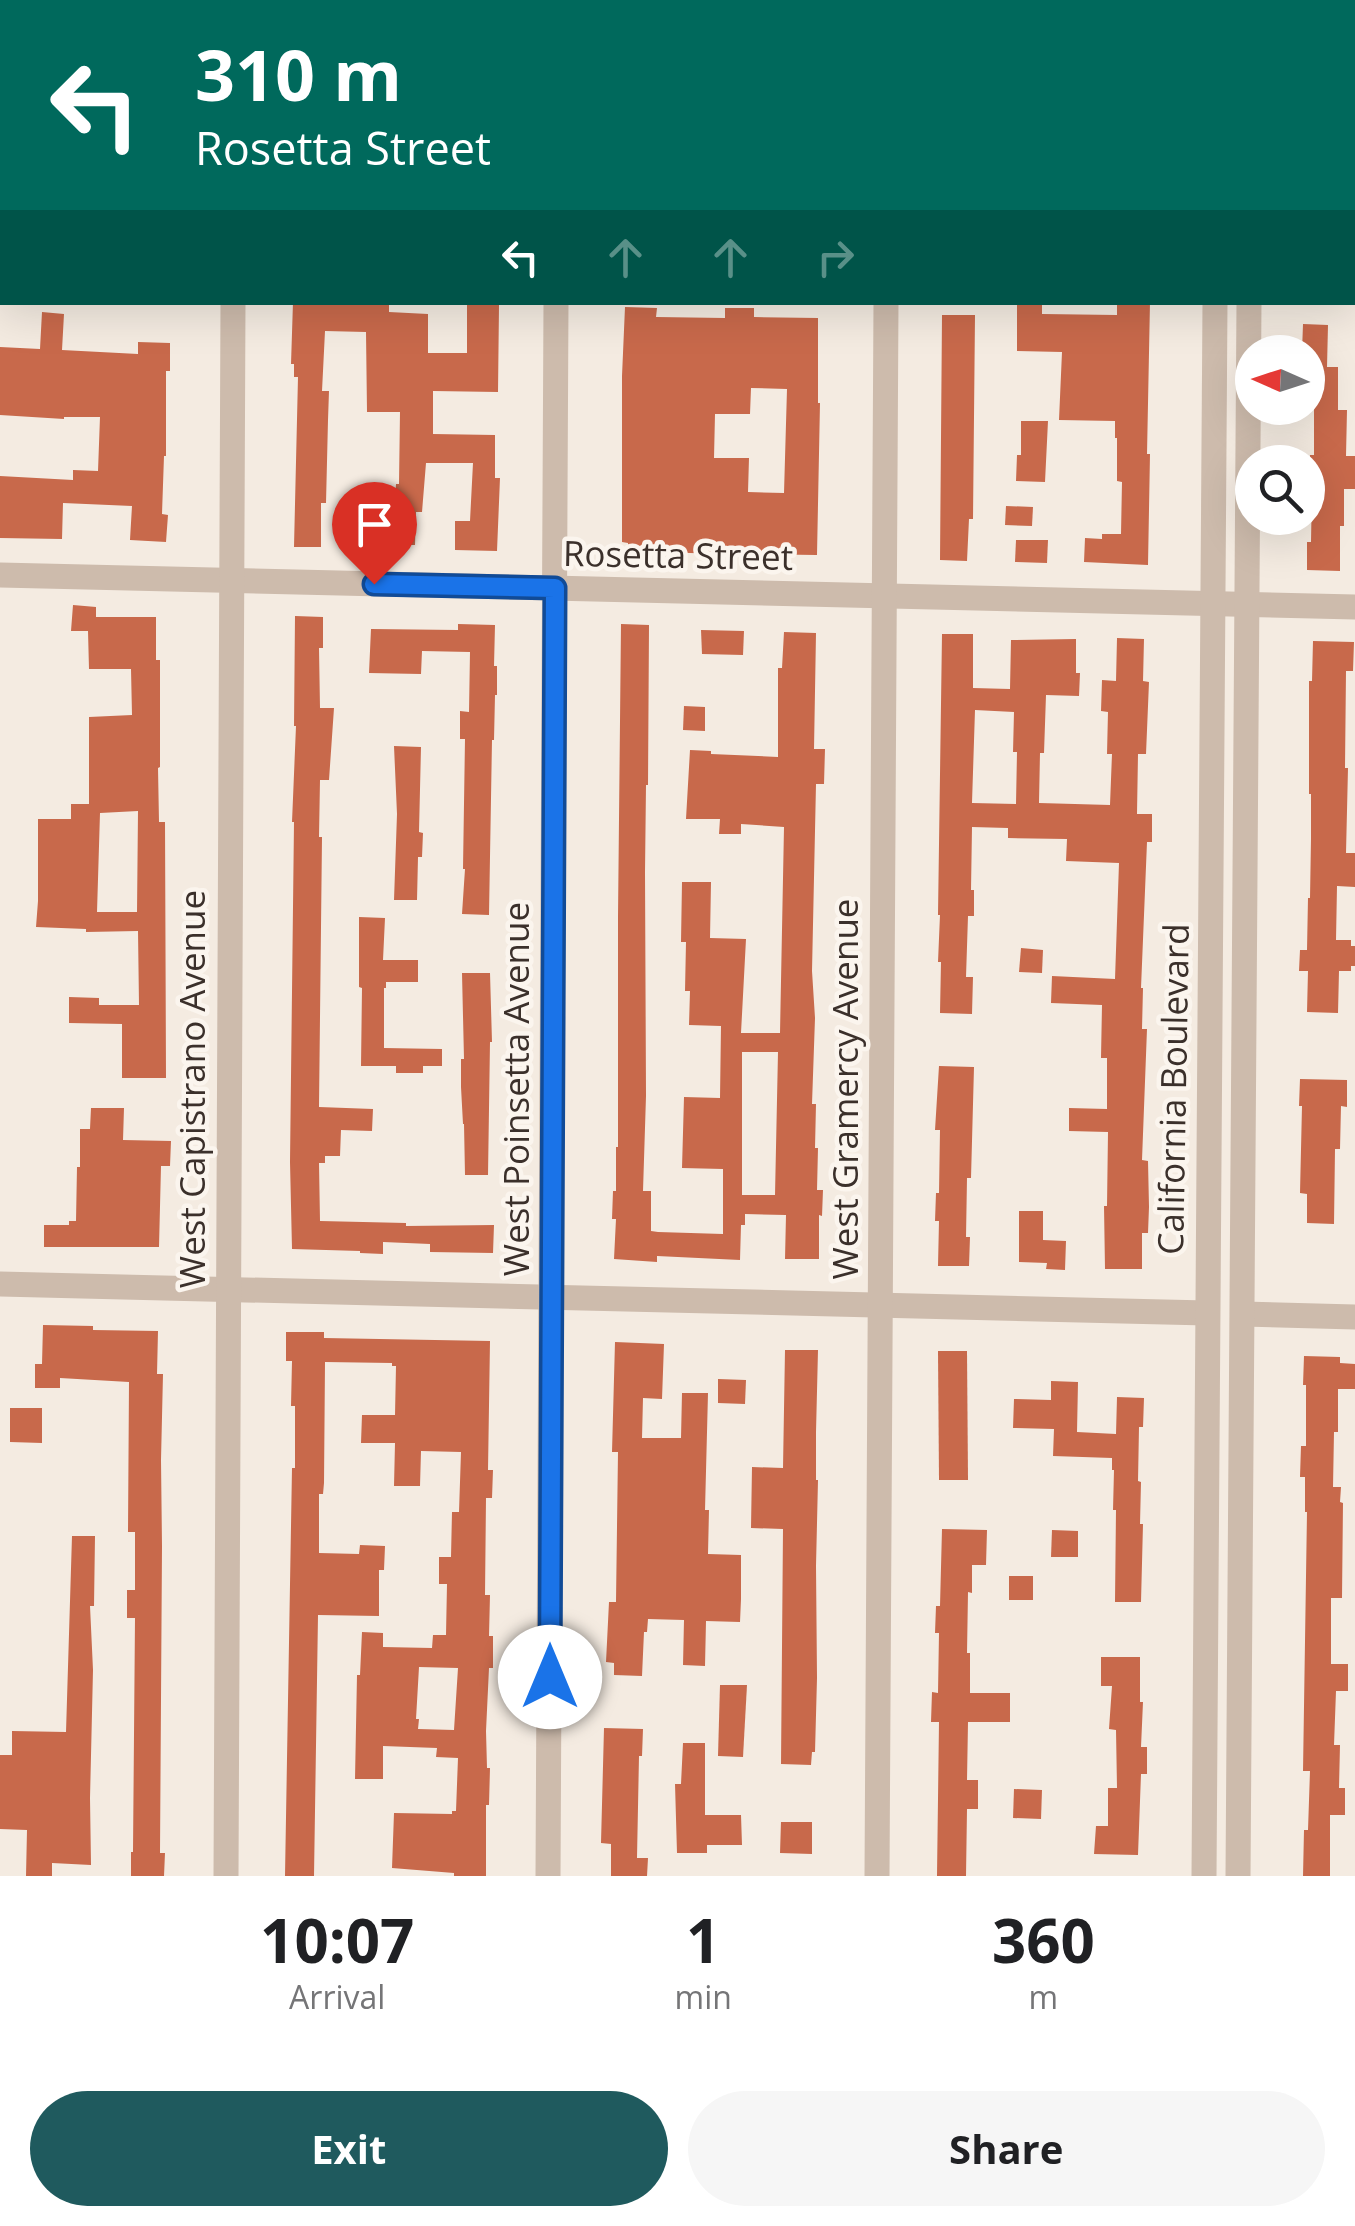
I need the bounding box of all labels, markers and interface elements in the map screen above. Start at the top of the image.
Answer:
text: 310 m [195,26,402,122]
icon: left [30,40,160,170]
text: Rosetta Street [195,117,491,178]
icon: left [493,230,548,285]
icon: ahead [598,230,653,285]
icon: ahead [703,230,758,285]
icon: right [808,230,863,285]
north arrow [1235,335,1325,425]
map controls [1235,335,1325,535]
button: search [1235,445,1325,535]
pin [332,482,417,585]
icon: arrive [347,497,402,552]
street label: Rosetta Street [563,529,794,580]
street label: West Capistrano Avenue [168,890,215,1288]
street label: West Gramercy Avenue [821,898,868,1280]
street label: West Poinsetta Avenue [492,902,539,1276]
street label: California Boulevard [1146,923,1199,1255]
position arrow [498,1625,602,1729]
text: 10:07 [260,1899,414,1981]
text: 1 [686,1899,720,1981]
text: 360 [992,1899,1095,1981]
text: Arrival [289,1975,385,2018]
text: min [675,1975,732,2018]
text: m [1029,1975,1058,2018]
button: Exit [30,2091,668,2206]
button: Share [688,2091,1325,2206]

